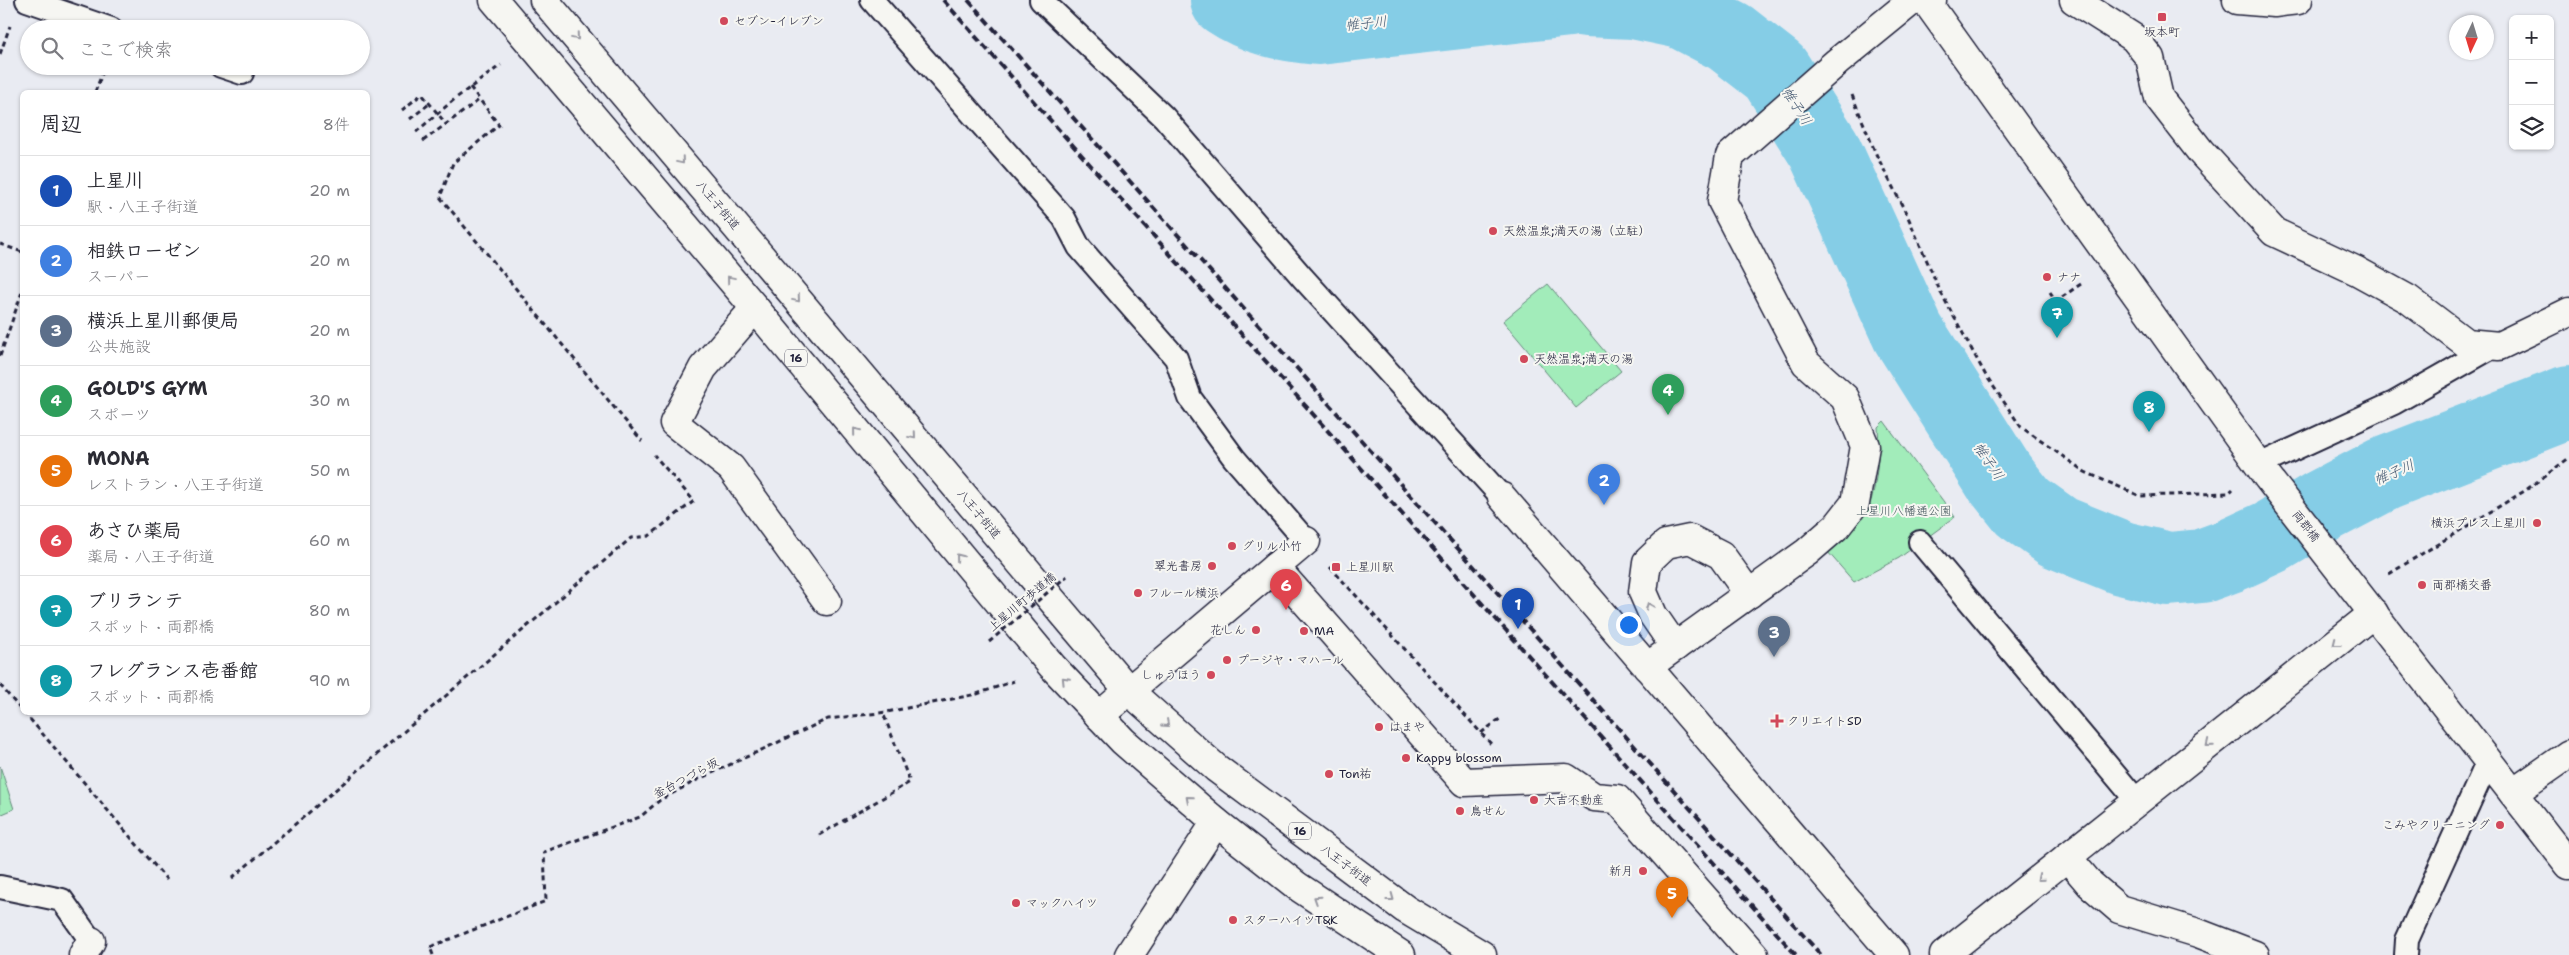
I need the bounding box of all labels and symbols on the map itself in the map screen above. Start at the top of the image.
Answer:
marker: 坂本町 [2156,11,2168,23]
water label: 帷子川 [1344,12,1388,34]
place label: セブン-イレブン [734,13,824,29]
marker: セブン-イレブン [718,15,730,27]
north arrow [2449,15,2494,60]
place label: 坂本町 [2144,24,2180,40]
one-way arrow [570,32,579,41]
water label: 帷子川 [1778,83,1816,129]
one-way arrow [675,156,684,165]
street label: 八王子街道 [693,177,743,233]
place label: 天然温泉;満天の湯（立駐） [1503,223,1650,239]
marker: 天然温泉;満天の湯（立駐） [1487,225,1499,237]
place label: ナナ [2057,269,2081,285]
marker: ナナ [2041,271,2053,283]
one-way arrow [727,276,736,285]
one-way arrow [791,293,800,302]
pin: 7 [2041,297,2073,338]
road number: 16 [785,349,807,366]
place label: 天然温泉;満天の湯 [1534,351,1633,367]
marker: 天然温泉;満天の湯 [1518,353,1530,365]
pin: 4 [1652,374,1684,415]
pin: 8 [2133,391,2165,432]
one-way arrow [852,428,861,437]
one-way arrow [908,430,916,439]
water label: 帷子川 [1970,439,2008,483]
water label: 帷子川 [2371,455,2417,489]
pin: 2 [1588,464,1620,505]
street label: 八王子街道 [954,486,1004,542]
park label: 上星川八幡通公園 [1856,503,1952,519]
street label: 両郡橋 [2289,507,2323,545]
place label: 横浜プレス上星川 [2431,515,2527,531]
marker: 横浜プレス上星川 [2531,517,2543,529]
place label: グリル小竹 [1242,538,1302,554]
marker: グリル小竹 [1226,540,1238,552]
one-way arrow [957,554,965,563]
place label: 翠光書房 [1154,558,1202,574]
place label: 上星川駅 [1346,559,1394,575]
marker: 翠光書房 [1206,560,1218,572]
marker: 上星川駅 [1330,561,1342,573]
street label: 上星川町歩道橋 [985,569,1059,635]
pin: 6 [1270,569,1302,610]
place label: 両郡橋交番 [2432,577,2492,593]
marker: 両郡橋交番 [2416,579,2428,591]
place label: フルール横浜 [1148,585,1219,601]
marker: フルール横浜 [1132,587,1144,599]
pin: 1 [1502,588,1534,629]
one-way arrow [1645,602,1656,611]
your location [1616,612,1642,638]
pin: 3 [1758,616,1790,657]
place label: 花しん [1210,622,1246,638]
place label: MA [1314,623,1335,639]
marker: 花しん [1250,624,1262,636]
marker: MA [1298,625,1310,637]
one-way arrow [2333,638,2342,646]
place label: プージヤ・マハール [1237,652,1344,668]
marker: プージヤ・マハール [1221,654,1233,666]
place label: しゅうほう [1141,667,1201,683]
marker: しゅうほう [1205,669,1217,681]
one-way arrow [1062,677,1071,686]
place label: クリエイトSD [1787,713,1862,729]
marker: クリエイトSD [1771,715,1783,727]
one-way arrow [1160,718,1169,727]
place label: はまや [1389,719,1425,735]
marker: はまや [1373,721,1385,733]
one-way arrow [2205,739,2214,748]
place label: Kappy blossom [1416,750,1502,766]
marker: Kappy blossom [1400,752,1412,764]
street label: 釜台つづら坂 [650,754,722,802]
place label: Ton祐 [1339,766,1372,782]
marker: Ton祐 [1323,768,1335,780]
place label: 大吉不動産 [1544,792,1604,808]
marker: 大吉不動産 [1528,794,1540,806]
one-way arrow [1186,795,1195,804]
place label: 鳥せん [1470,803,1506,819]
marker: 鳥せん [1454,805,1466,817]
place label: こみやクリーニング [2382,817,2490,833]
marker: こみやクリーニング [2494,819,2506,831]
road number: 16 [1289,822,1311,839]
street label: 八王子街道 [1317,841,1375,889]
place label: 新月 [1609,863,1633,879]
marker: 新月 [1637,865,1649,877]
one-way arrow [2037,873,2046,882]
pin: 5 [1656,877,1688,918]
one-way arrow [1385,892,1395,901]
place label: マックハイツ [1026,895,1098,911]
one-way arrow [1313,896,1322,906]
marker: マックハイツ [1010,897,1022,909]
place label: スターハイツT&K [1243,912,1338,928]
marker: スターハイツT&K [1227,914,1239,926]

